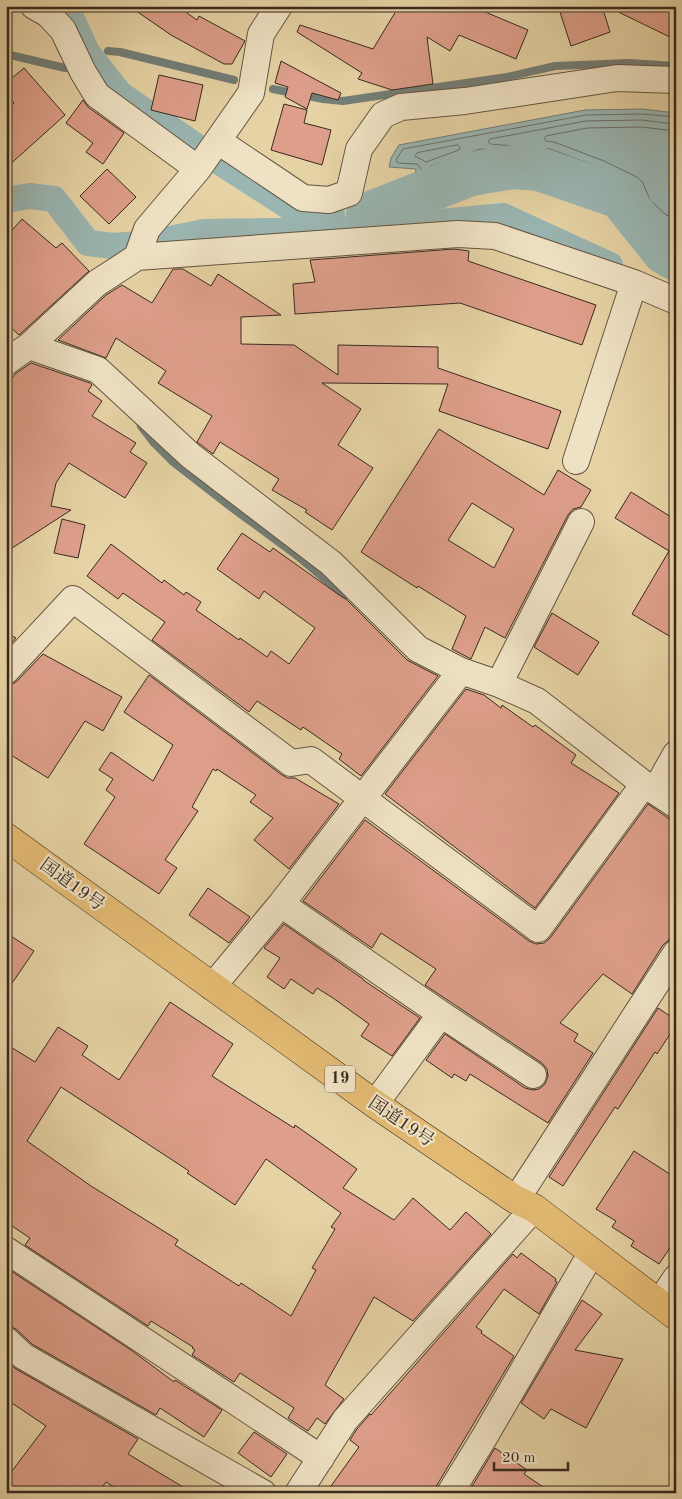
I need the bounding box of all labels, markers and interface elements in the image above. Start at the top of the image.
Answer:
street label: 国道19号 [36,854,109,914]
road number: 19 [325,1066,355,1092]
street label: 国道19号 [365,1092,438,1150]
scale bar [494,1439,568,1471]
text: 20 m [502,1451,536,1466]

